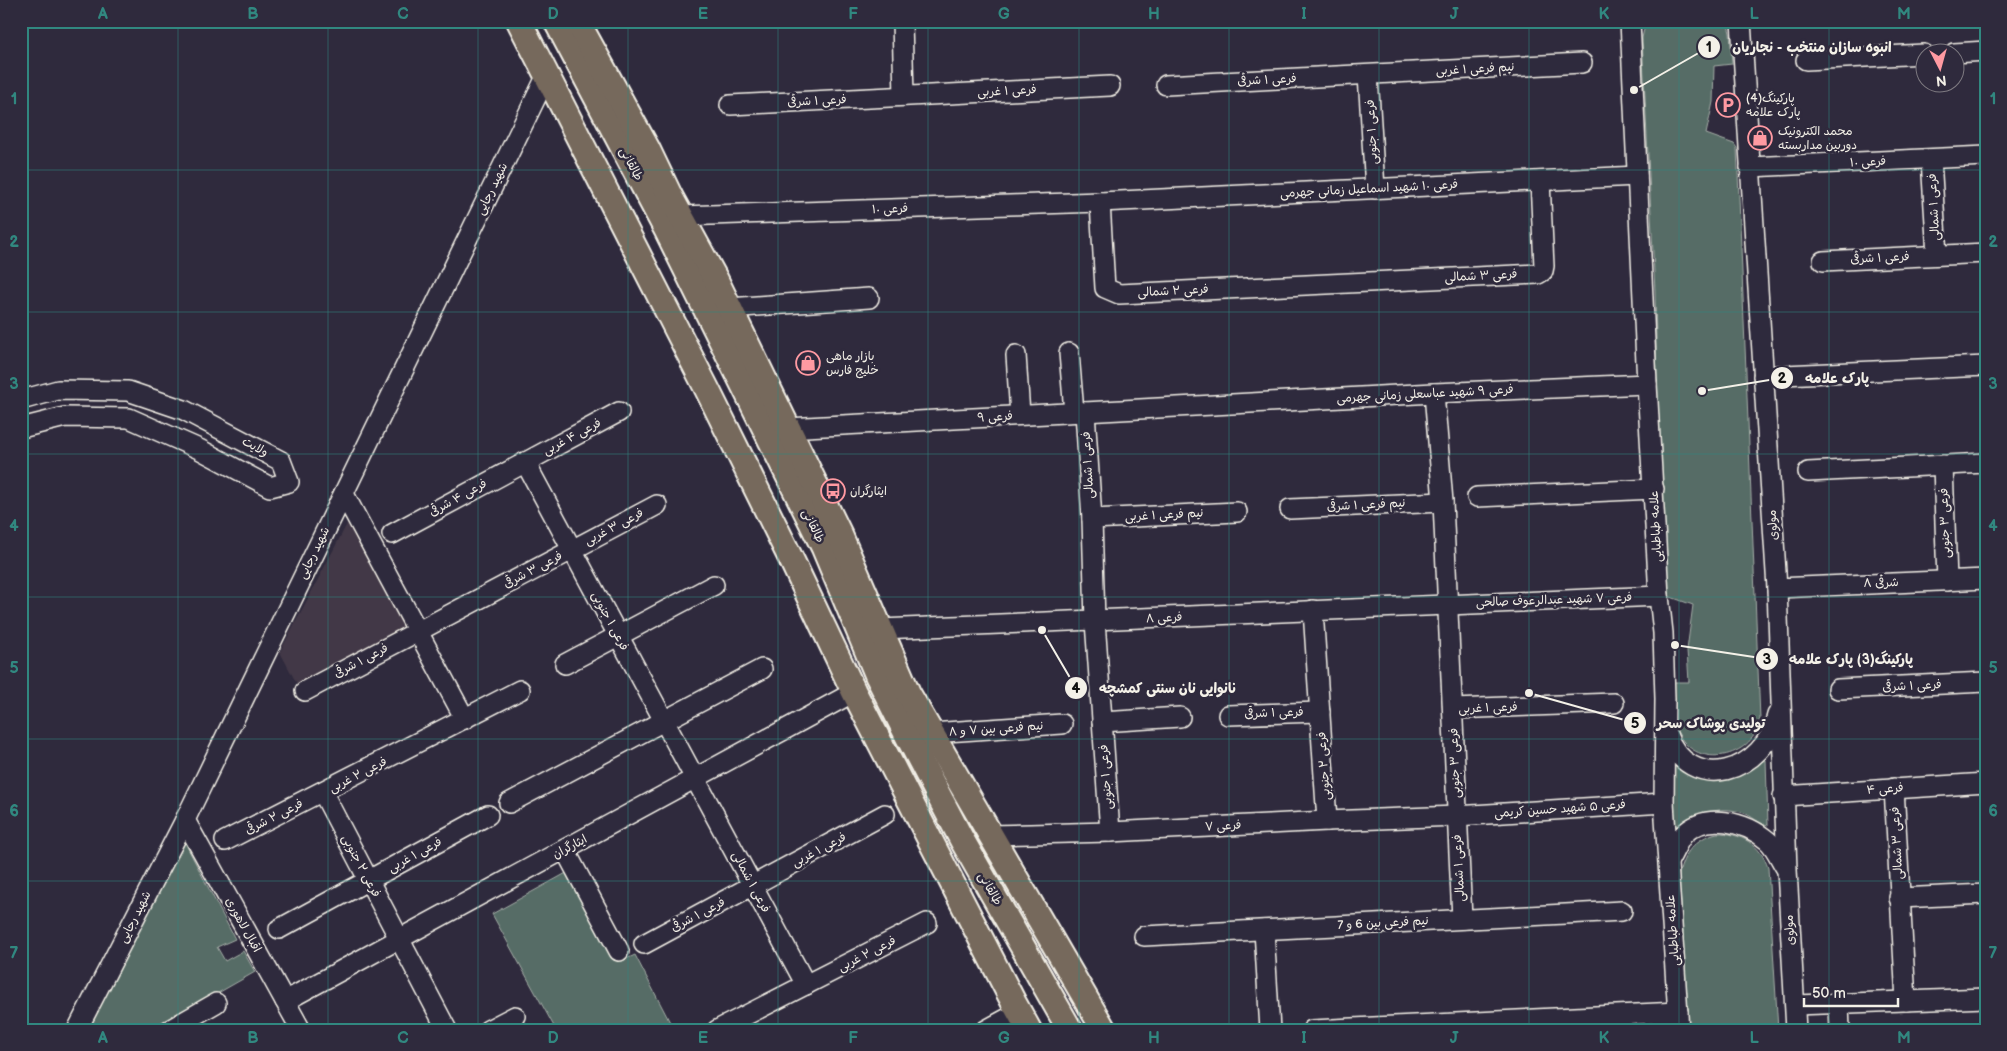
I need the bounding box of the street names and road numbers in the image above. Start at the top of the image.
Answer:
street label: نیم فرعی ۱ غربی [1435,59,1515,80]
street label: فرعی ۱ شرقی [1237,71,1297,89]
street label: فرعی ۱ غربی [977,82,1037,100]
street label: فرعی ۱ شرقی [787,92,847,110]
street label: فرعی ۱ جنوبی [1363,99,1381,165]
street label: طالقانی [616,145,646,183]
street label: فرعی ۱۰ [1849,154,1887,170]
street label: شهید رجایی [473,160,511,218]
street label: فرعی ۱ شمالی [1925,173,1943,241]
street label: فرعی ۱۰ شهید اسماعیل زمانی جهرمی [1280,177,1458,201]
street label: فرعی ۱۰ [872,201,908,217]
street label: فرعی ۱ شرقی [1850,249,1910,267]
street label: فرعی ۳ شمالی [1444,267,1518,285]
street label: فرعی ۲ شمالی [1137,282,1209,300]
street label: فرعی ۹ شهید عباسعلی زمانی جهرمی [1336,382,1514,406]
street label: فرعی ۹ [977,409,1013,425]
street label: فرعی ۴ غربی [540,415,604,459]
street label: فرعی ۱ شمالی [1079,431,1097,499]
street label: ولایت [239,434,271,460]
street label: فرعی ۴ شرقی [426,476,490,520]
street label: فرعی ۳ جنوبی [1936,488,1954,558]
street label: علامه طباطبایی [1647,490,1665,562]
street label: نیم فرعی ۱ شرقی [1326,495,1406,516]
street label: فرعی ۳ غربی [582,505,646,549]
street label: نیم فرعی ۱ غربی [1124,505,1204,526]
street label: طالقانی [798,507,828,545]
street label: مولوی [1764,509,1782,541]
street label: شهید رجایی [295,524,333,582]
street label: فرعی ۳ شرقی [501,548,565,592]
street label: ۸ شرقی [1863,575,1899,591]
street label: فرعی ۱ جنوبی [588,589,632,653]
street label: فرعی ۷ شهید عبدالرعوف صالحی [1476,590,1632,610]
street label: فرعی ۸ [1145,610,1183,626]
street label: فرعی ۱ شرقی [331,640,391,682]
street label: فرعی ۱ شرقی [1882,677,1942,695]
street label: فرعی ۱ غربی [1458,699,1518,717]
street label: فرعی ۱ شرقی [1244,704,1304,722]
street label: نیم فرعی بین ۷ و ۸ [948,718,1044,741]
street label: فرعی ۳ جنوبی [1446,728,1464,798]
street label: فرعی ۲ جنوبی [1314,731,1334,801]
street label: فرعی ۱ جنوبی [1096,744,1116,810]
street label: فرعی ۲ غربی [327,754,389,796]
street label: فرعی ۴ [1866,780,1904,798]
street label: فرعی ۲ شرقی [243,796,305,838]
street label: فرعی ۵ شهید حسین کریمی [1494,797,1626,821]
street label: فرعی ۳ شمالی [1888,806,1906,880]
street label: فرعی ۷ [1204,818,1242,834]
street label: فرعی ۱ غربی [789,829,849,871]
street label: فرعی ۲ جنوبی [338,832,384,900]
street label: ایثارگران [550,832,590,862]
street label: فرعی ۱ غربی [385,834,445,876]
street label: فرعی ۱ شمالی [1450,834,1468,902]
street label: فرعی ۱ شمالی [729,849,773,915]
street label: طالقانی [975,870,1005,908]
street label: شهید رجایی [116,889,154,945]
street label: علامه طباطبایی [1663,893,1683,967]
street label: فرعی ۱ شرقی [668,894,728,936]
street label: اقبال لاهوری [222,895,264,955]
street label: نیم فرعی بین 6 و 7 [1337,913,1429,934]
street label: مولوی [1781,914,1799,946]
street label: فرعی ۲ غربی [836,933,898,975]

